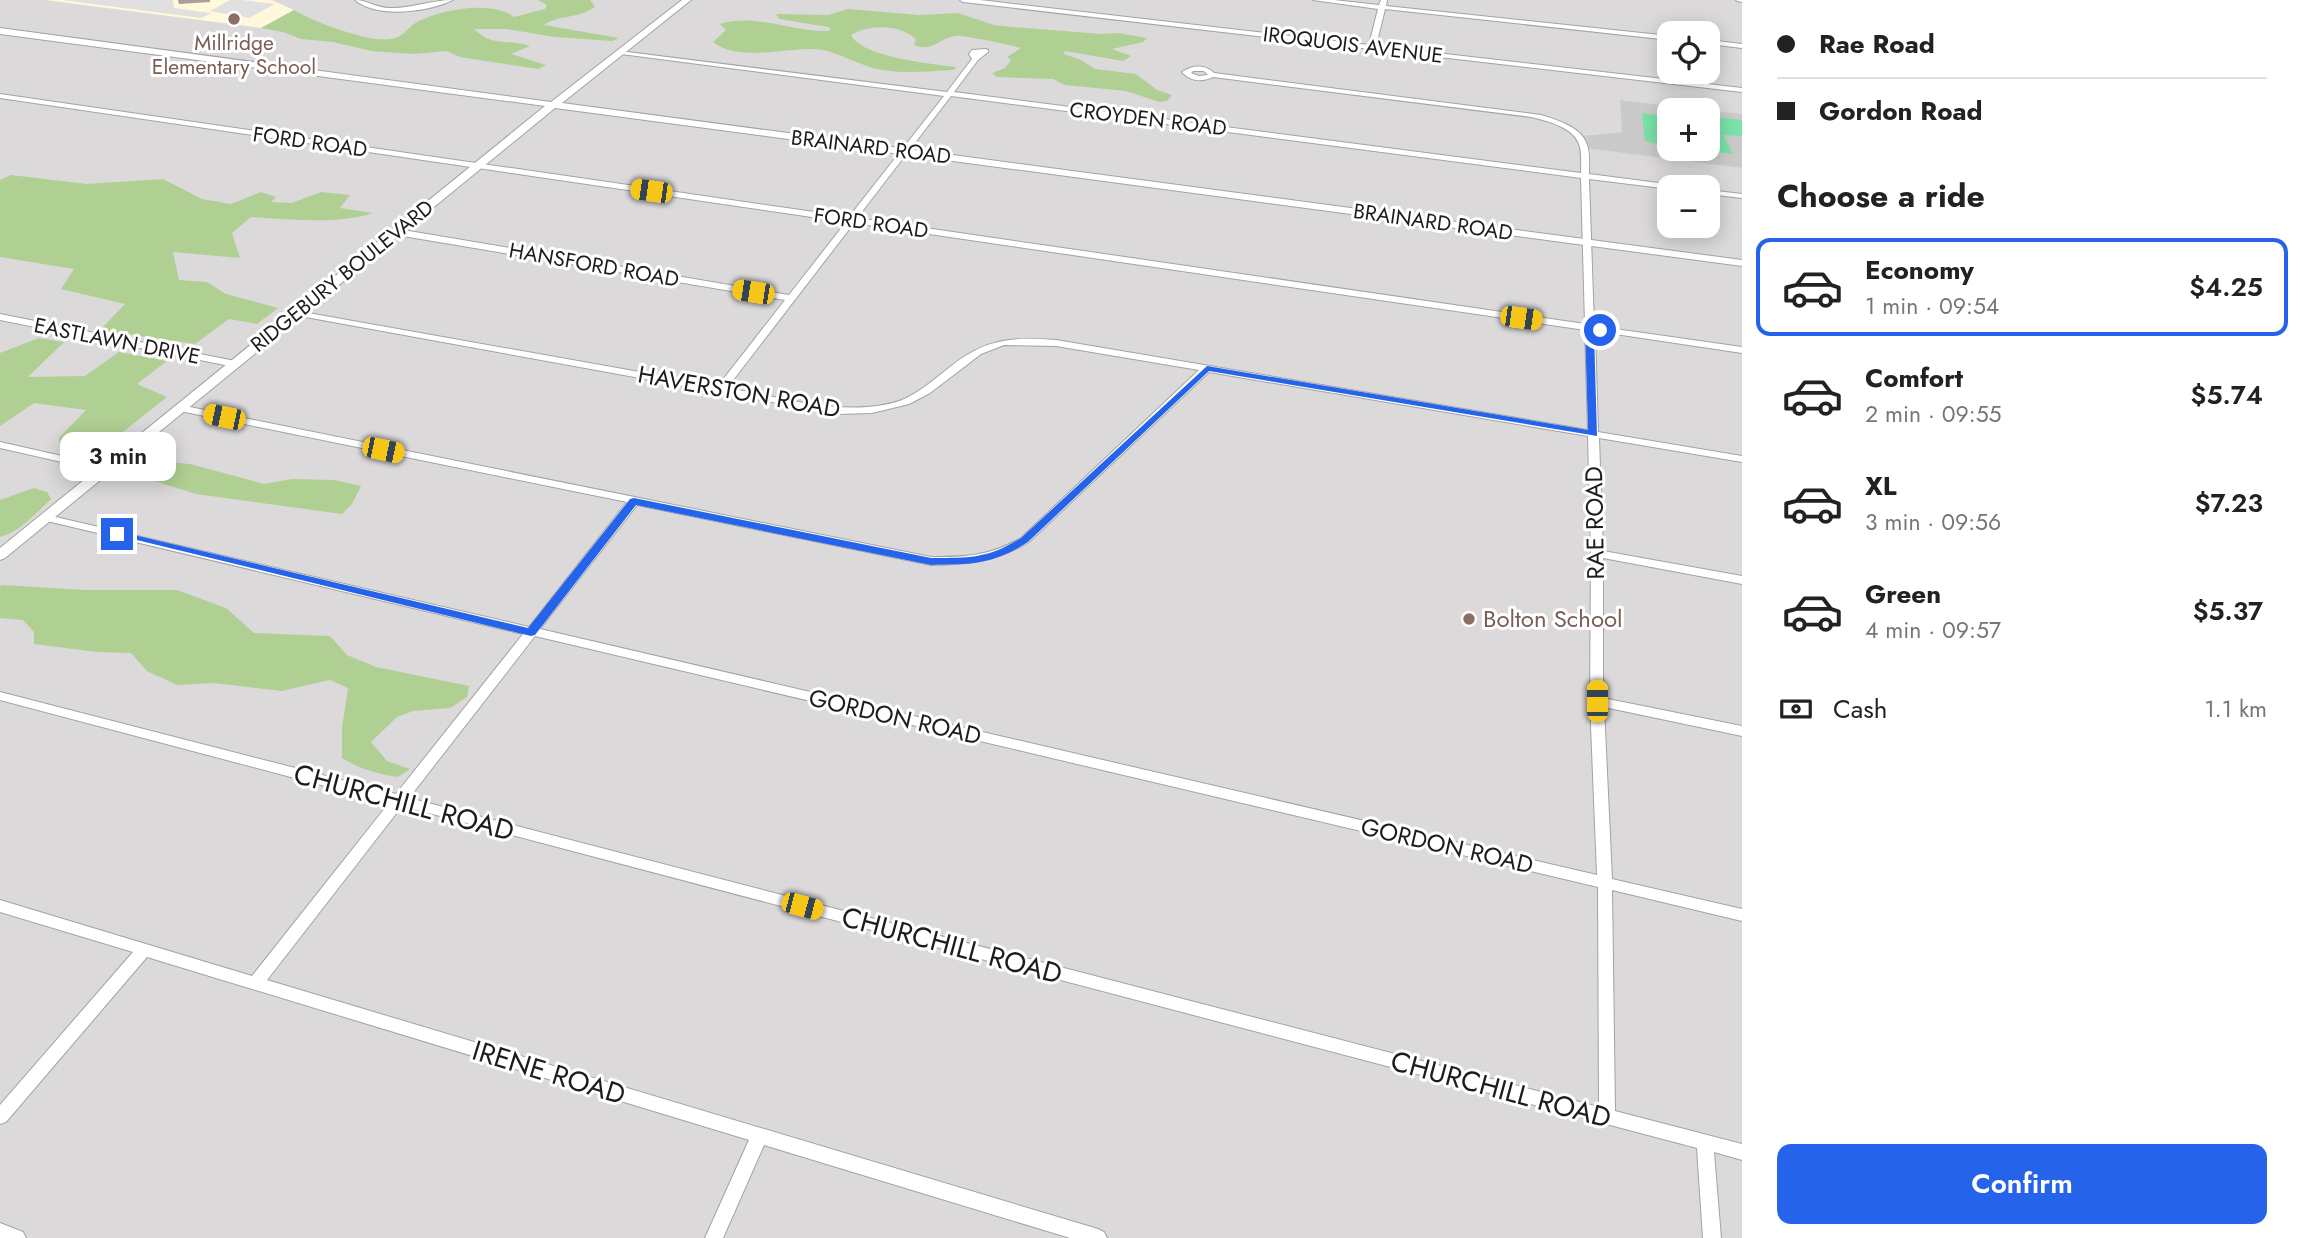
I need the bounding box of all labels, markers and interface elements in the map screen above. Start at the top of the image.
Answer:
marker: Millridge Elementary School [226,11,242,27]
street label: IROQUOIS AVENUE [1261,19,1445,71]
map controls [1657,21,1720,238]
button: locate [1657,21,1720,84]
text: Rae Road [1819,25,1935,63]
place label: Millridge Elementary School [152,28,316,82]
text: Gordon Road [1819,92,1983,130]
street label: CROYDEN ROAD [1068,94,1228,144]
button: + [1657,98,1720,161]
street label: FORD ROAD [251,119,369,165]
street label: BRAINARD ROAD [789,122,953,172]
text: Choose a ride [1777,173,1985,219]
button: − [1657,175,1720,238]
car [629,178,674,204]
street label: RIDGEBURY BOULEVARD [244,193,440,359]
street label: BRAINARD ROAD [1351,196,1515,248]
street label: FORD ROAD [812,200,930,246]
street label: HANSFORD ROAD [507,235,681,295]
text: Economy [1865,251,1974,289]
icon: car [1781,256,1844,319]
text: $4.25 [2189,268,2263,306]
car [731,278,776,306]
text: 1 min · 09:54 [1865,289,1999,323]
car [1499,305,1544,331]
street label: EASTLAWN DRIVE [31,310,203,372]
route start [1584,314,1616,346]
street label: HAVERSTON ROAD [635,356,843,427]
text: Comfort [1865,359,1963,397]
icon: car [1781,364,1844,427]
text: $5.74 [2191,376,2263,414]
text: 2 min · 09:55 [1865,397,2002,431]
car [202,402,247,432]
callout: 3 min [59,433,175,482]
car [361,435,406,465]
text: 3 min [89,439,147,473]
street label: RAE ROAD [1576,466,1613,580]
text: XL [1865,467,1897,505]
icon: car [1781,472,1844,535]
text: $7.23 [2195,484,2263,522]
text: 3 min · 09:56 [1865,505,2001,539]
route end [101,518,133,550]
text: Green [1865,575,1941,613]
icon: car [1781,580,1844,643]
text: $5.37 [2193,592,2263,630]
place label: Bolton School [1483,601,1623,636]
marker: Bolton School [1461,611,1477,627]
text: 4 min · 09:57 [1865,613,2001,647]
street label: GORDON ROAD [805,680,985,753]
car [1587,680,1608,722]
icon: cash [1777,690,1815,728]
text: Cash [1833,690,1887,728]
text: 1.1 km [2204,692,2267,726]
street label: CHURCHILL ROAD [289,753,519,852]
street label: GORDON ROAD [1357,809,1537,882]
car [779,890,826,922]
street label: CHURCHILL ROAD [837,896,1067,995]
street label: IRENE ROAD [467,1030,630,1115]
street label: CHURCHILL ROAD [1386,1040,1616,1139]
button: Confirm [1777,1144,2267,1224]

